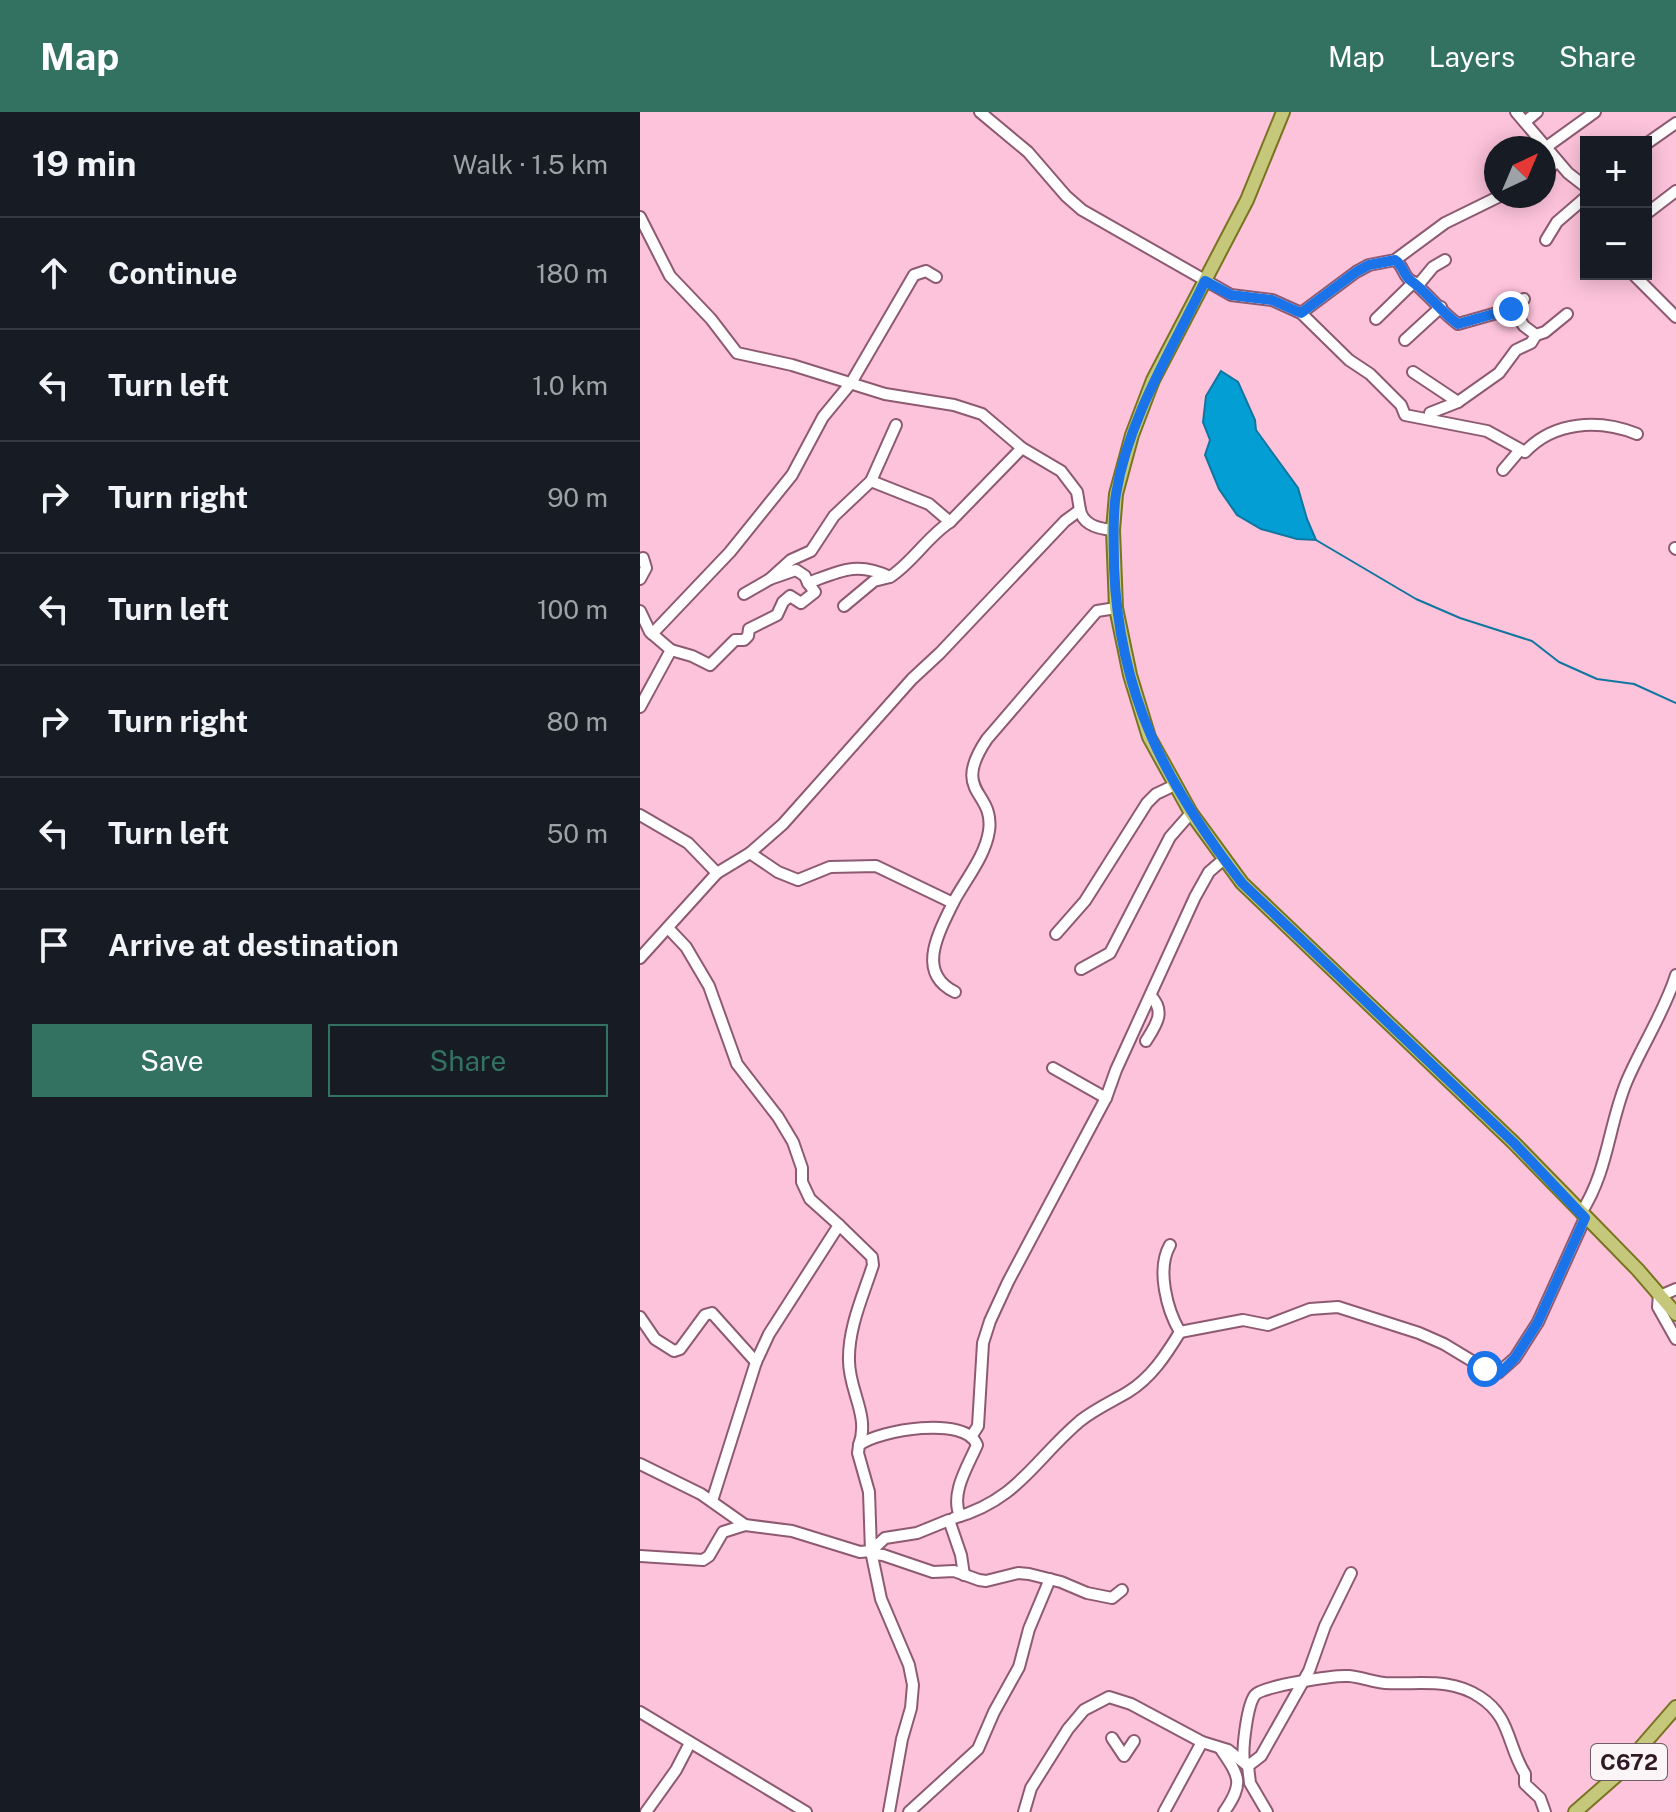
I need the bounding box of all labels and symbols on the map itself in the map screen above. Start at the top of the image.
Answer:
north arrow [1484,136,1556,208]
route end [1493,291,1529,327]
route start [1467,1351,1503,1387]
road number: C672 [1591,1744,1667,1780]

